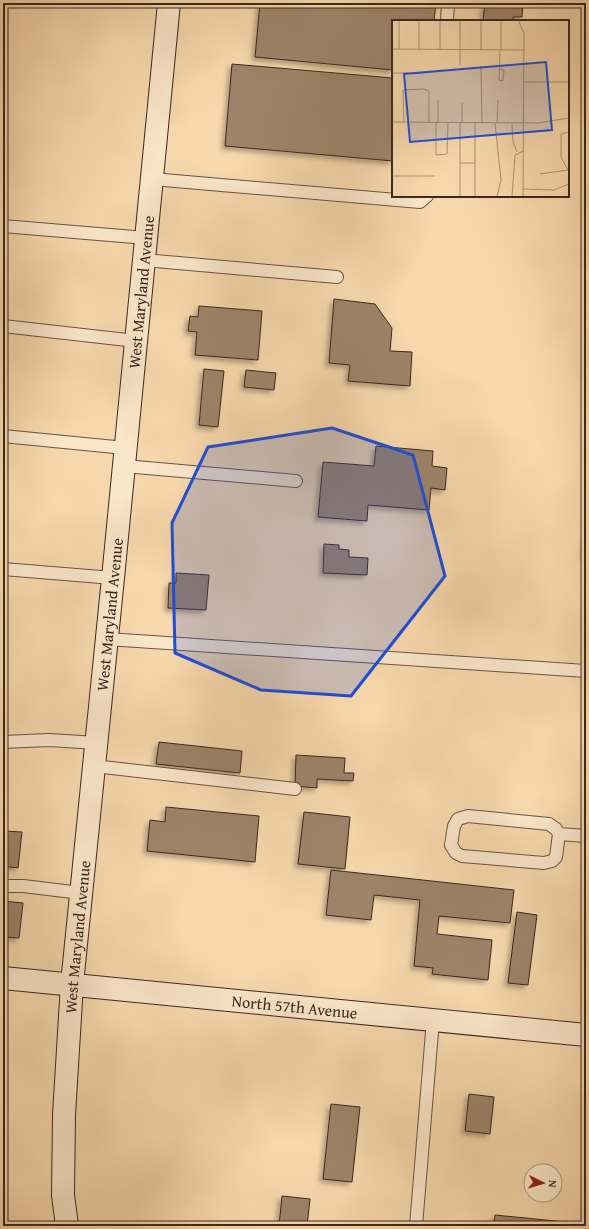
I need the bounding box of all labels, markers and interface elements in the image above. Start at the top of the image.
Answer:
inset map [392,20,569,197]
street label: West Maryland Avenue [121,214,160,370]
street label: West Maryland Avenue [90,537,129,692]
street label: West Maryland Avenue [58,859,96,1014]
street label: North 57th Avenue [231,988,359,1025]
north arrow [523,1163,563,1203]
text: N [545,1180,561,1189]

